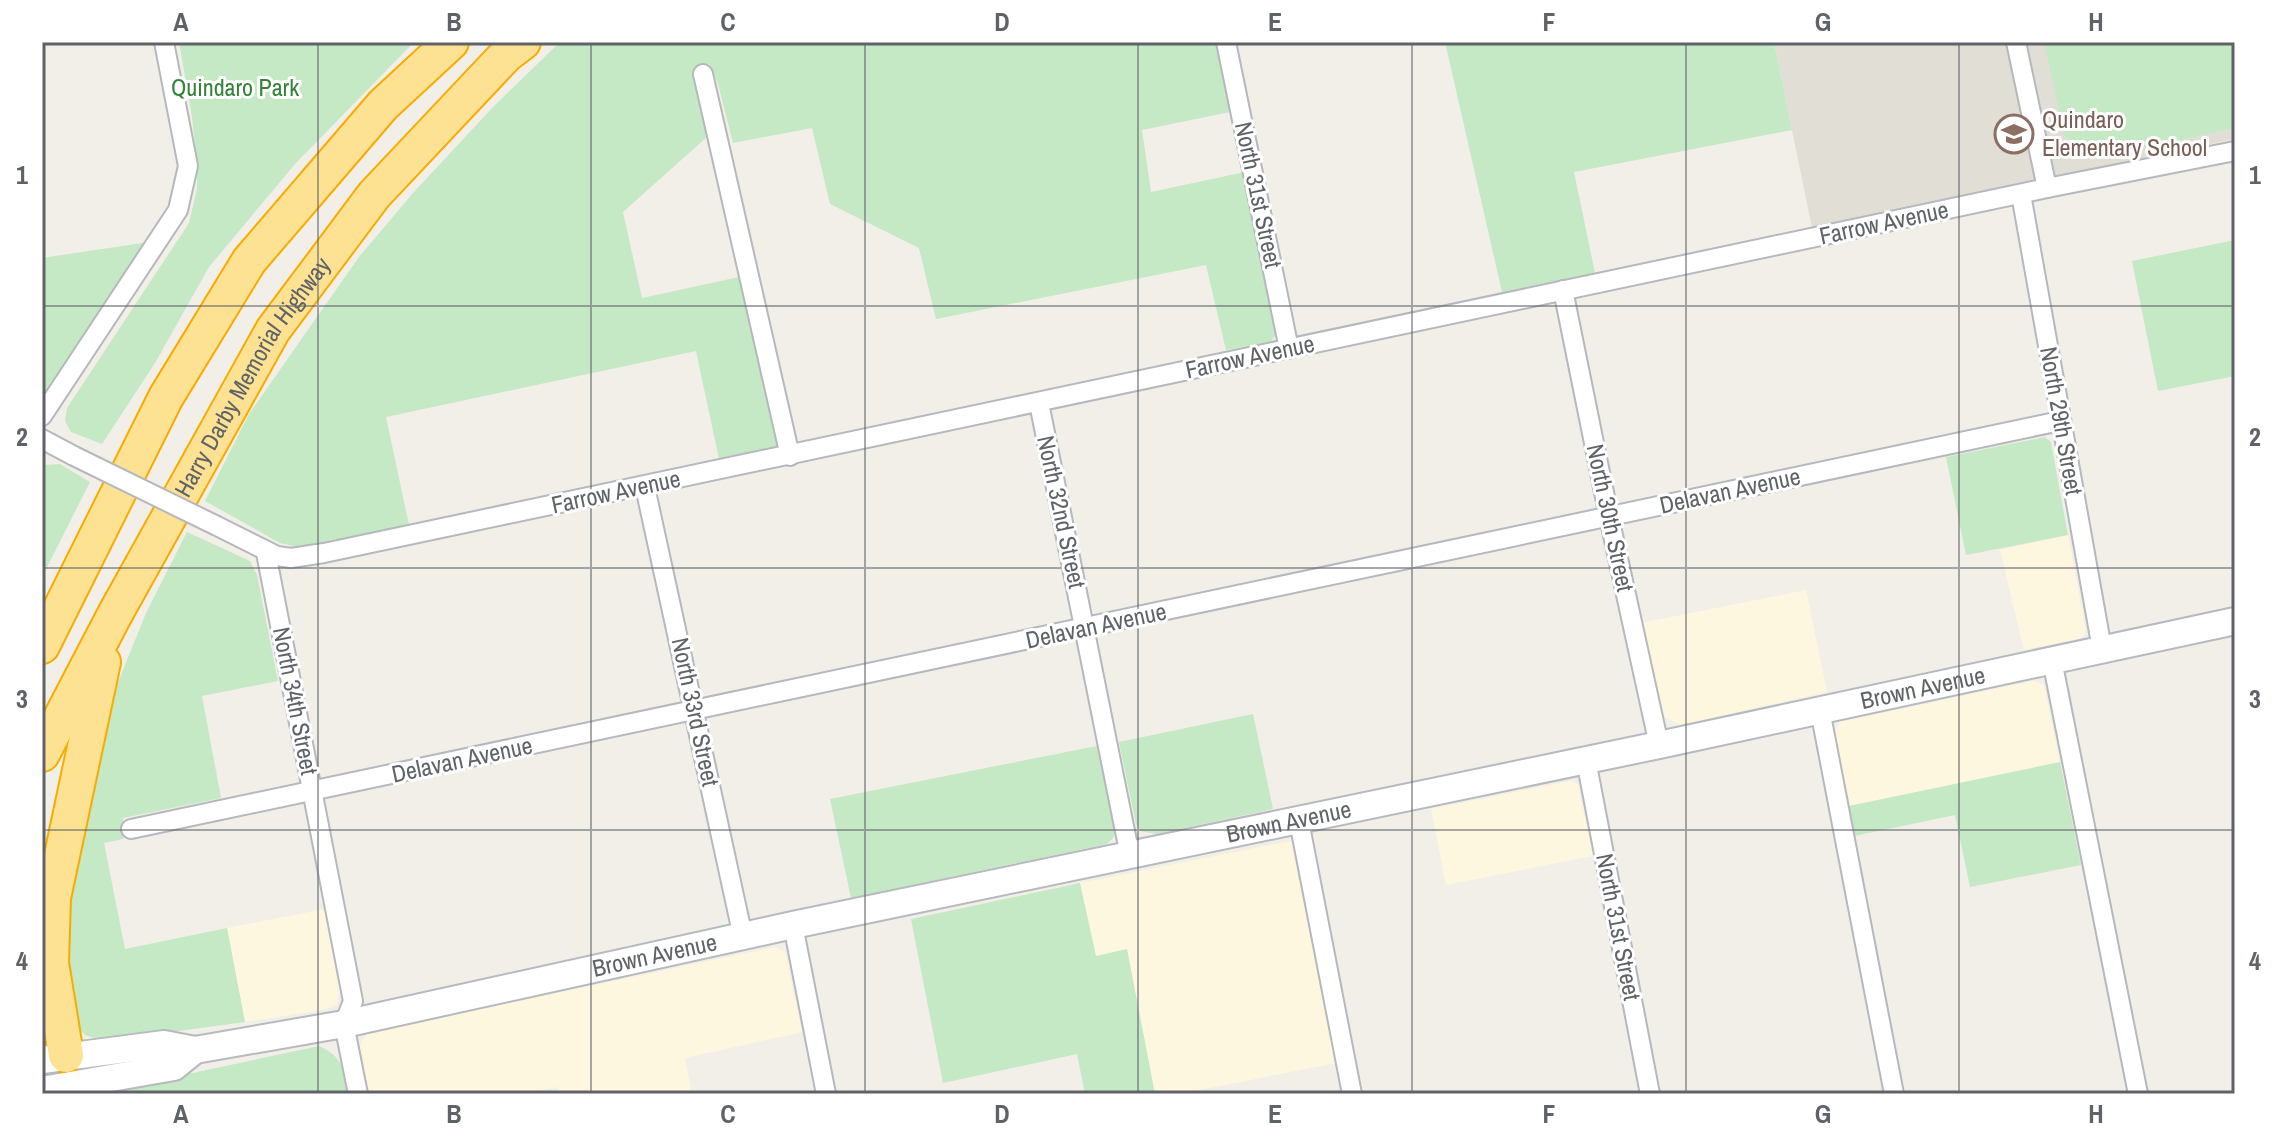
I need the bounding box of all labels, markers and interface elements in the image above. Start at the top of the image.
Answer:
text: A [173,4,189,39]
text: B [446,4,462,39]
text: C [720,4,736,39]
text: D [994,4,1010,39]
text: E [1268,4,1282,39]
text: F [1542,4,1556,39]
text: G [1815,4,1831,39]
text: H [2088,4,2104,39]
park label: Quindaro Park [171,71,299,103]
place label: Quindaro Elementary School [2042,103,2207,163]
school or university icon: Quindaro Elementary School [1993,113,2035,155]
street label: North 31st Street [1228,119,1290,271]
text: 1 [16,157,28,192]
text: 1 [2249,157,2261,192]
street label: Farrow Avenue [1816,193,1951,251]
street label: Harry Darby Memorial Highway [166,250,337,502]
street label: Farrow Avenue [1182,327,1317,385]
street label: North 29th Street [2033,344,2091,498]
text: 2 [16,419,28,454]
text: 2 [2249,419,2261,454]
street label: North 32nd Street [1030,432,1094,592]
street label: North 30th Street [1580,441,1642,595]
street label: Delavan Avenue [1657,460,1803,521]
street label: Farrow Avenue [548,462,683,520]
street label: Delavan Avenue [1023,595,1169,656]
street label: North 34th Street [266,624,326,778]
street label: North 33rd Street [665,635,727,789]
street label: Brown Avenue [1857,658,1988,716]
text: 3 [16,681,28,716]
text: 3 [2249,681,2261,716]
street label: Delavan Avenue [389,729,535,790]
street label: Brown Avenue [1223,792,1354,850]
street label: North 31st Street [1589,851,1649,1003]
street label: Brown Avenue [589,925,720,984]
text: 4 [16,943,28,978]
text: 4 [2249,943,2261,978]
text: A [173,1096,189,1131]
text: B [446,1096,462,1131]
text: C [720,1096,736,1131]
text: D [994,1096,1010,1131]
text: E [1268,1096,1282,1131]
text: F [1542,1096,1556,1131]
text: G [1815,1096,1831,1131]
text: H [2088,1096,2104,1131]

